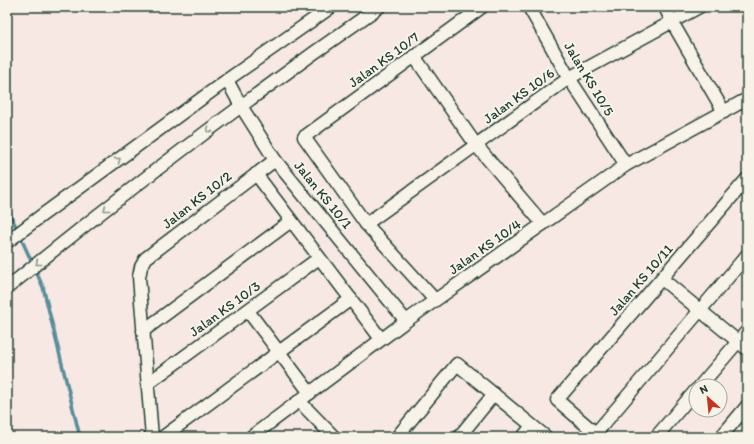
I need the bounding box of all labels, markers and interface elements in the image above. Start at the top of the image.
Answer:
street label: Jalan KS 10/7 [345,29,423,91]
street label: Jalan KS 10/5 [560,39,618,119]
street label: Jalan KS 10/6 [480,65,558,127]
one-way arrow [207,125,214,132]
one-way arrow [114,158,121,165]
street label: Jalan KS 10/1 [290,158,356,233]
street label: Jalan KS 10/2 [159,167,236,232]
one-way arrow [104,204,111,211]
street label: Jalan KS 10/4 [446,215,525,278]
street label: Jalan KS 10/11 [605,240,677,319]
one-way arrow [36,258,43,265]
street label: Jalan KS 10/3 [186,277,264,340]
north arrow [688,378,728,418]
text: N [697,382,710,397]

